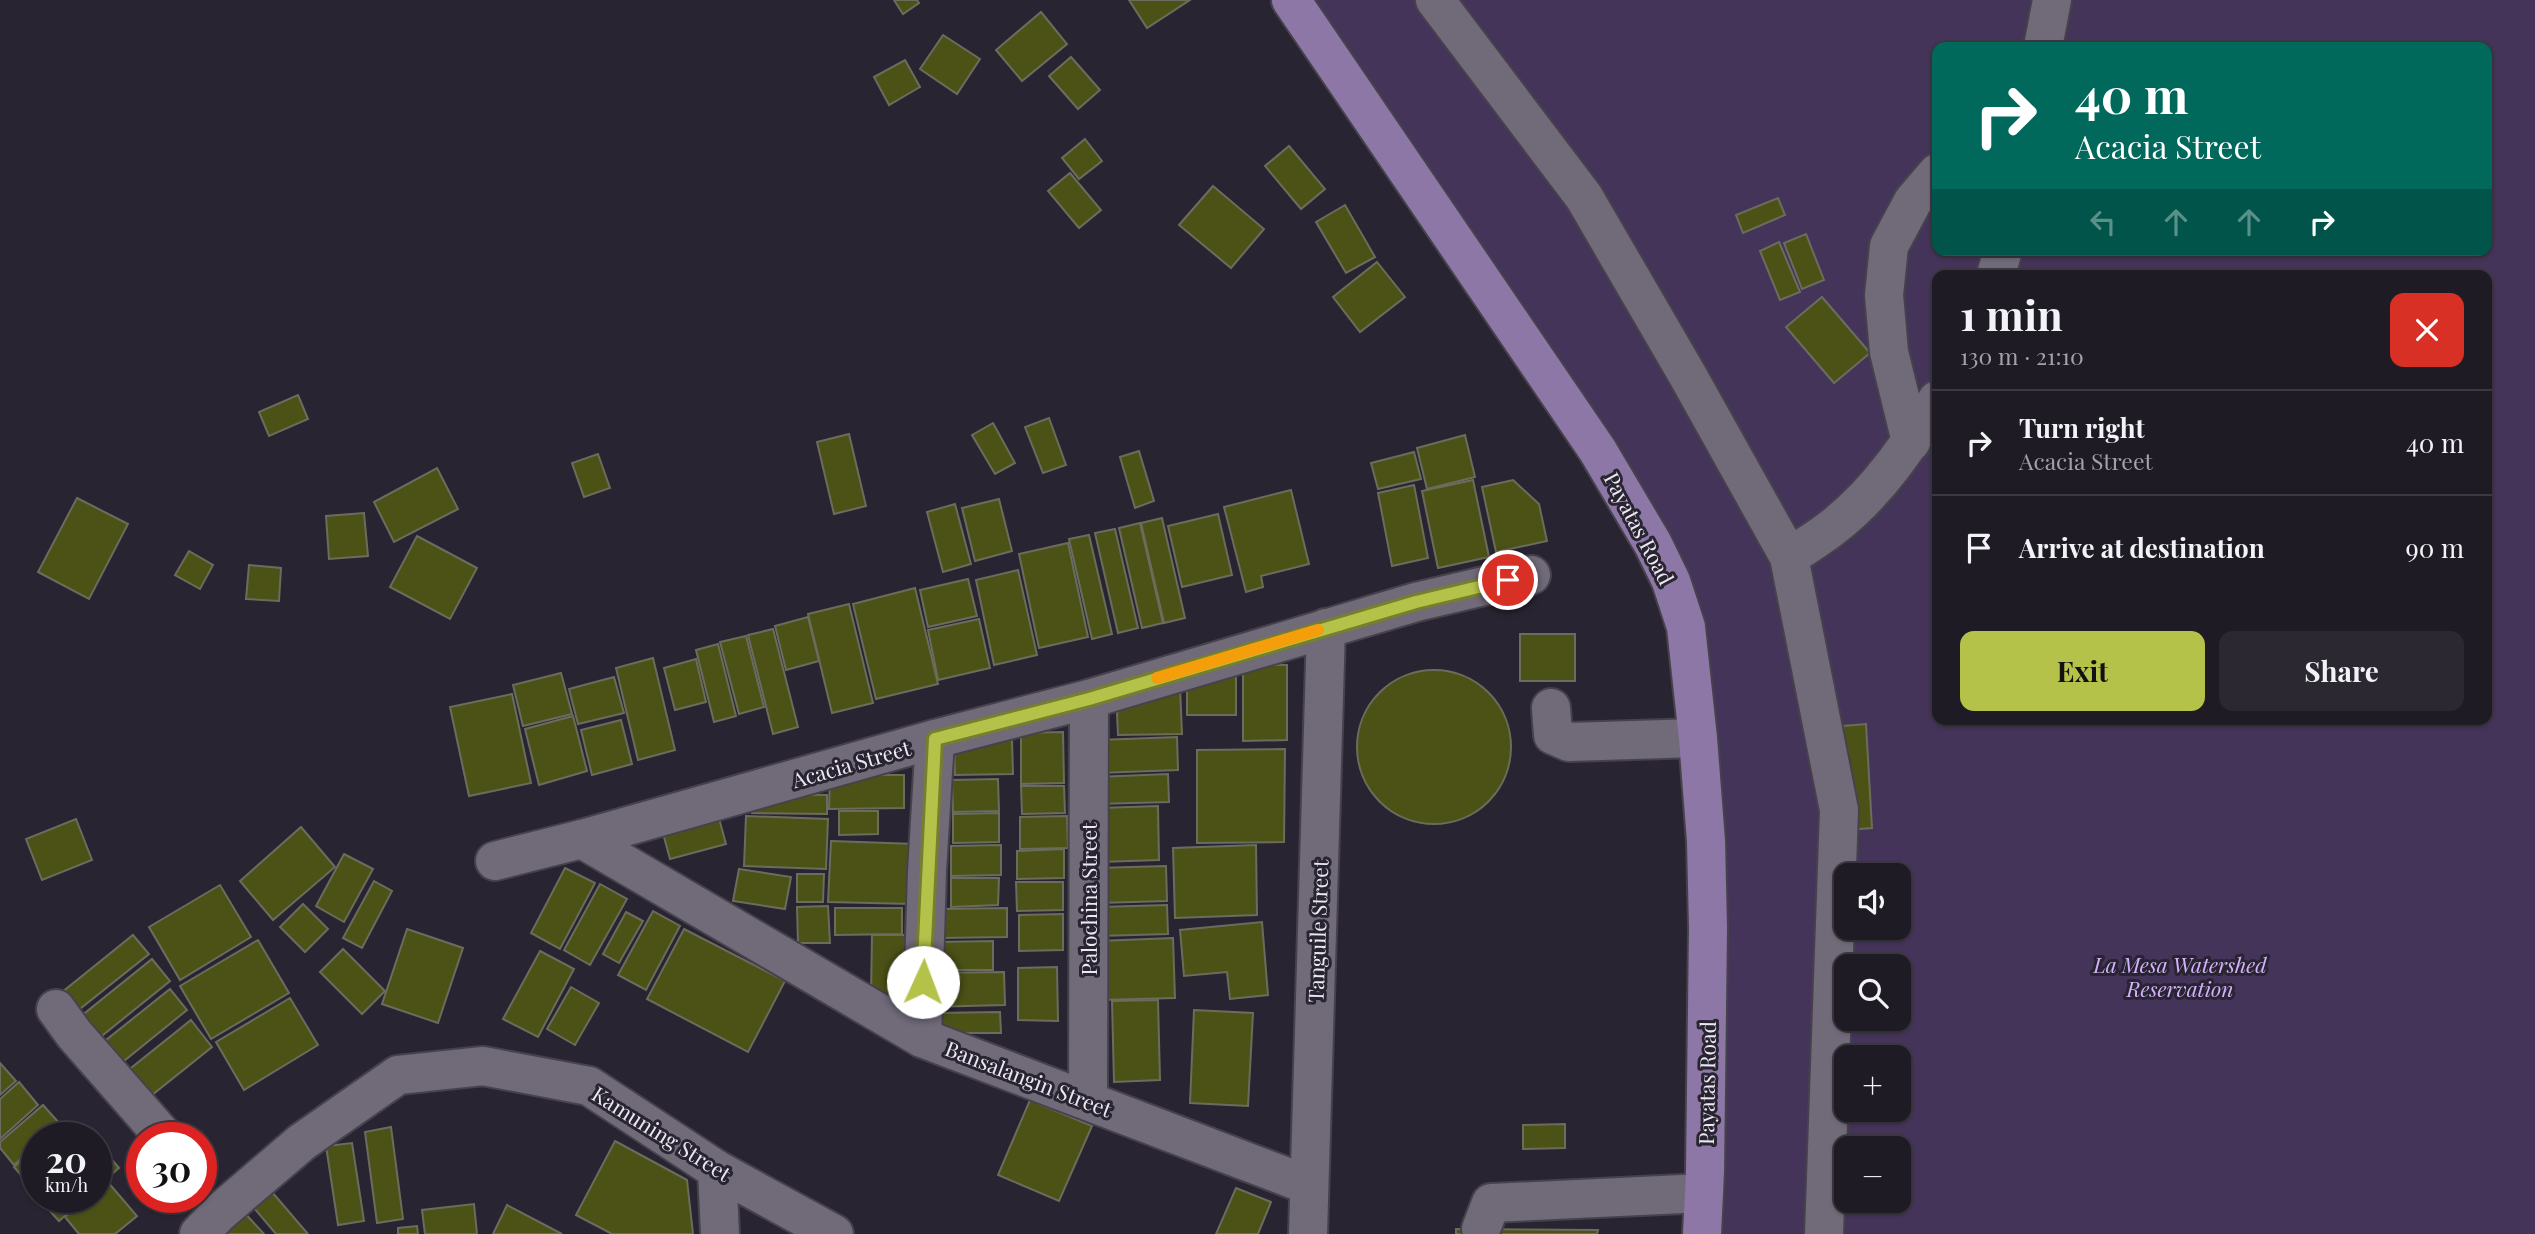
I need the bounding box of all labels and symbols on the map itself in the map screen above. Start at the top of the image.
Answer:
street label: Payatas Road [1599,467,1681,589]
pin [1478,550,1538,610]
street label: Acacia Street [788,733,914,794]
street label: Palochina Street [1074,822,1102,975]
street label: Tanguile Street [1301,858,1334,1003]
position arrow [886,945,960,1019]
park label: La Mesa Watershed Reservation [2092,950,2267,1002]
street label: Payatas Road [1691,1021,1721,1145]
street label: Bansalangin Street [942,1033,1117,1123]
street label: Kamuning Street [587,1079,737,1187]
speed limit sign: 30 [126,1122,217,1213]

